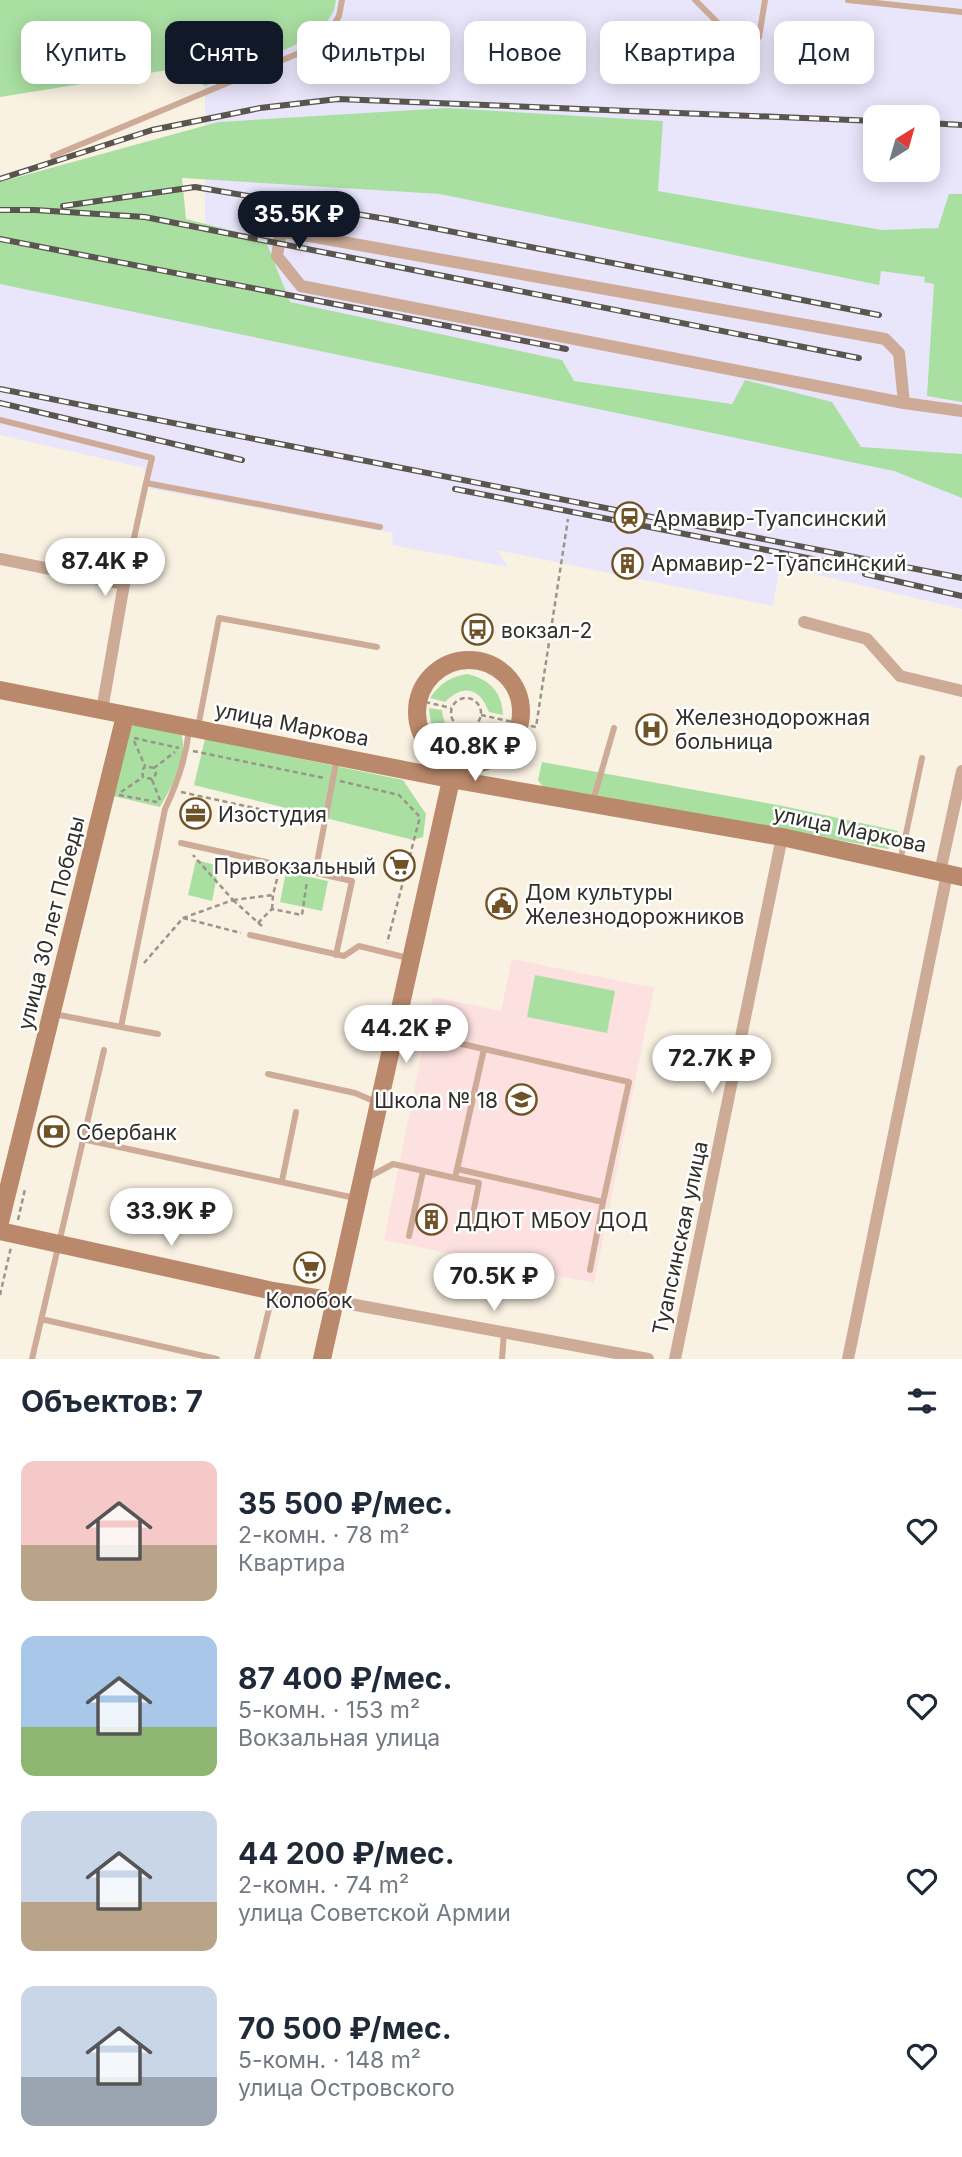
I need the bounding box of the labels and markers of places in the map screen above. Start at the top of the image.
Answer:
pin: 35.5K ₽ [234,191,364,251]
station icon: Армавир-Туапсинский [613,501,647,535]
place label: Армавир-Туапсинский [653,506,887,531]
pin: 87.4K ₽ [40,538,170,598]
building icon: Армавир-2-Туапсинский [611,546,645,580]
place label: Армавир-2-Туапсинский [651,551,906,576]
bus stop icon: вокзал-2 [461,613,495,647]
place label: вокзал-2 [501,618,592,643]
place label: Железнодорожная больница [675,705,870,754]
hospital icon: Железнодорожная больница [635,712,669,746]
pin: 40.8K ₽ [410,724,540,783]
office icon: Изостудия [178,797,212,831]
place label: Изостудия [218,802,327,827]
supermarket icon: Привокзальный [382,849,416,883]
place label: Привокзальный [213,854,376,879]
place label: Дом культуры Железнодорожников [525,880,745,929]
public building icon: Дом культуры Железнодорожников [485,887,519,921]
pin: 44.2K ₽ [341,1006,471,1065]
pin: 72.7K ₽ [647,1036,777,1095]
school or university icon: Школа № 18 [504,1083,538,1117]
place label: Школа № 18 [374,1088,498,1113]
bank icon: Сбербанк [36,1115,70,1149]
place label: Сбербанк [76,1120,178,1145]
pin: 33.9K ₽ [106,1188,236,1248]
building icon: ДДЮТ МБОУ ДОД [415,1203,449,1237]
place label: ДДЮТ МБОУ ДОД [455,1208,648,1233]
supermarket icon: Колобок [292,1251,326,1285]
pin: 70.5K ₽ [429,1254,559,1313]
place label: Колобок [266,1288,353,1313]

